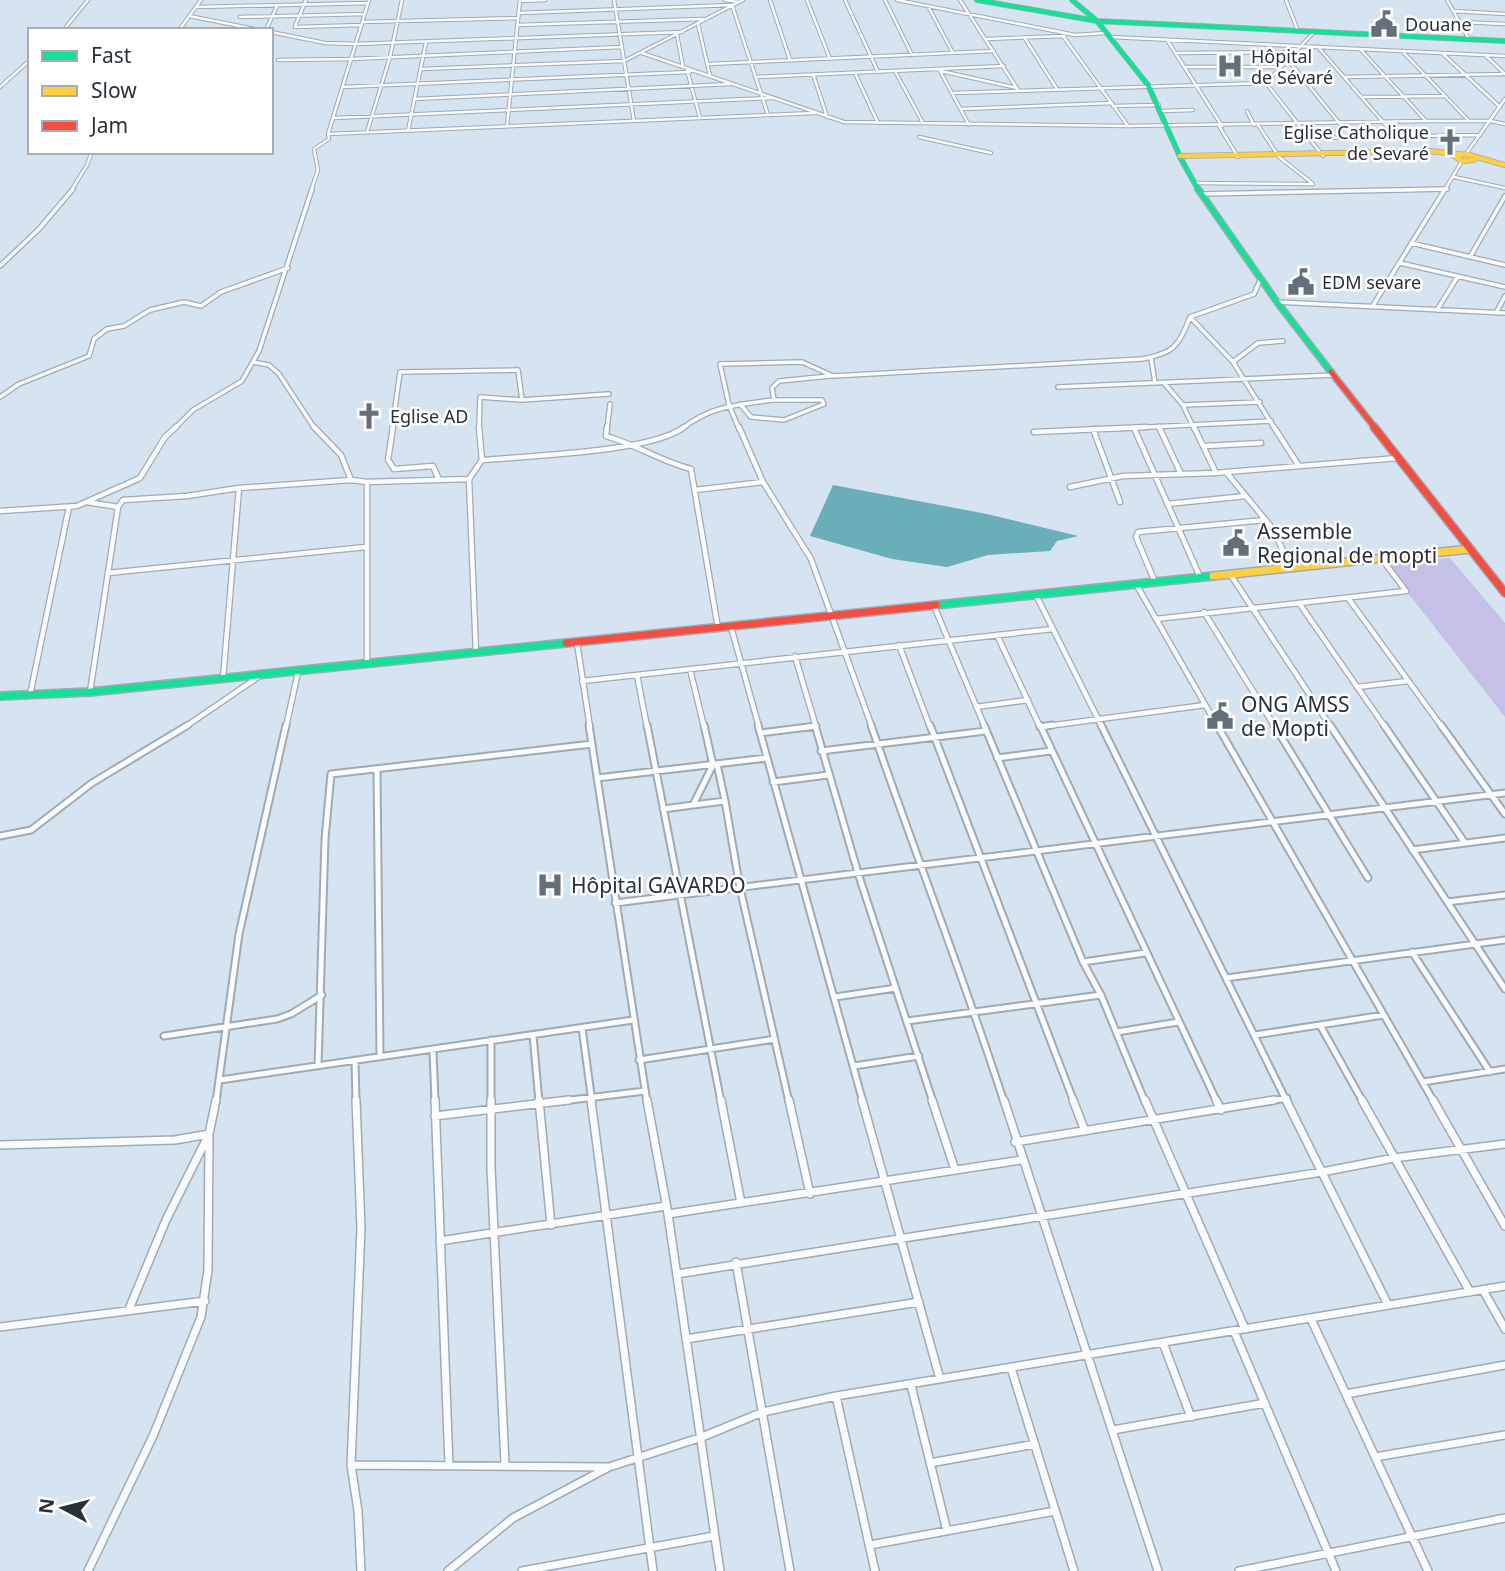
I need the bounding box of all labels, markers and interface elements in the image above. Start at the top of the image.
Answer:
public building icon: Douane [1369,9,1399,39]
place label: Douane [1405,12,1472,36]
legend [28,28,273,154]
text: Fast [91,41,132,69]
place label: Hôpital de Sévaré [1251,44,1333,89]
hospital icon: Hôpital de Sévaré [1215,51,1245,81]
text: Slow [91,76,137,104]
text: Jam [89,111,128,139]
place label: Eglise Catholique de Sevaré [1284,120,1429,165]
church icon: Eglise Catholique de Sevaré [1435,127,1465,157]
public building icon: EDM sevare [1286,267,1316,297]
place label: EDM sevare [1322,270,1421,294]
church icon: Eglise AD [354,401,384,431]
place label: Eglise AD [390,404,468,428]
place label: Assemble Regional de mopti [1257,517,1437,569]
public building icon: Assemble Regional de mopti [1221,528,1251,558]
place label: ONG AMSS de Mopti [1241,690,1350,742]
public building icon: ONG AMSS de Mopti [1205,701,1235,731]
hospital icon: Hôpital GAVARDO [535,870,565,900]
place label: Hôpital GAVARDO [571,871,746,899]
north arrow [28,1473,98,1543]
text: N [32,1497,60,1515]

